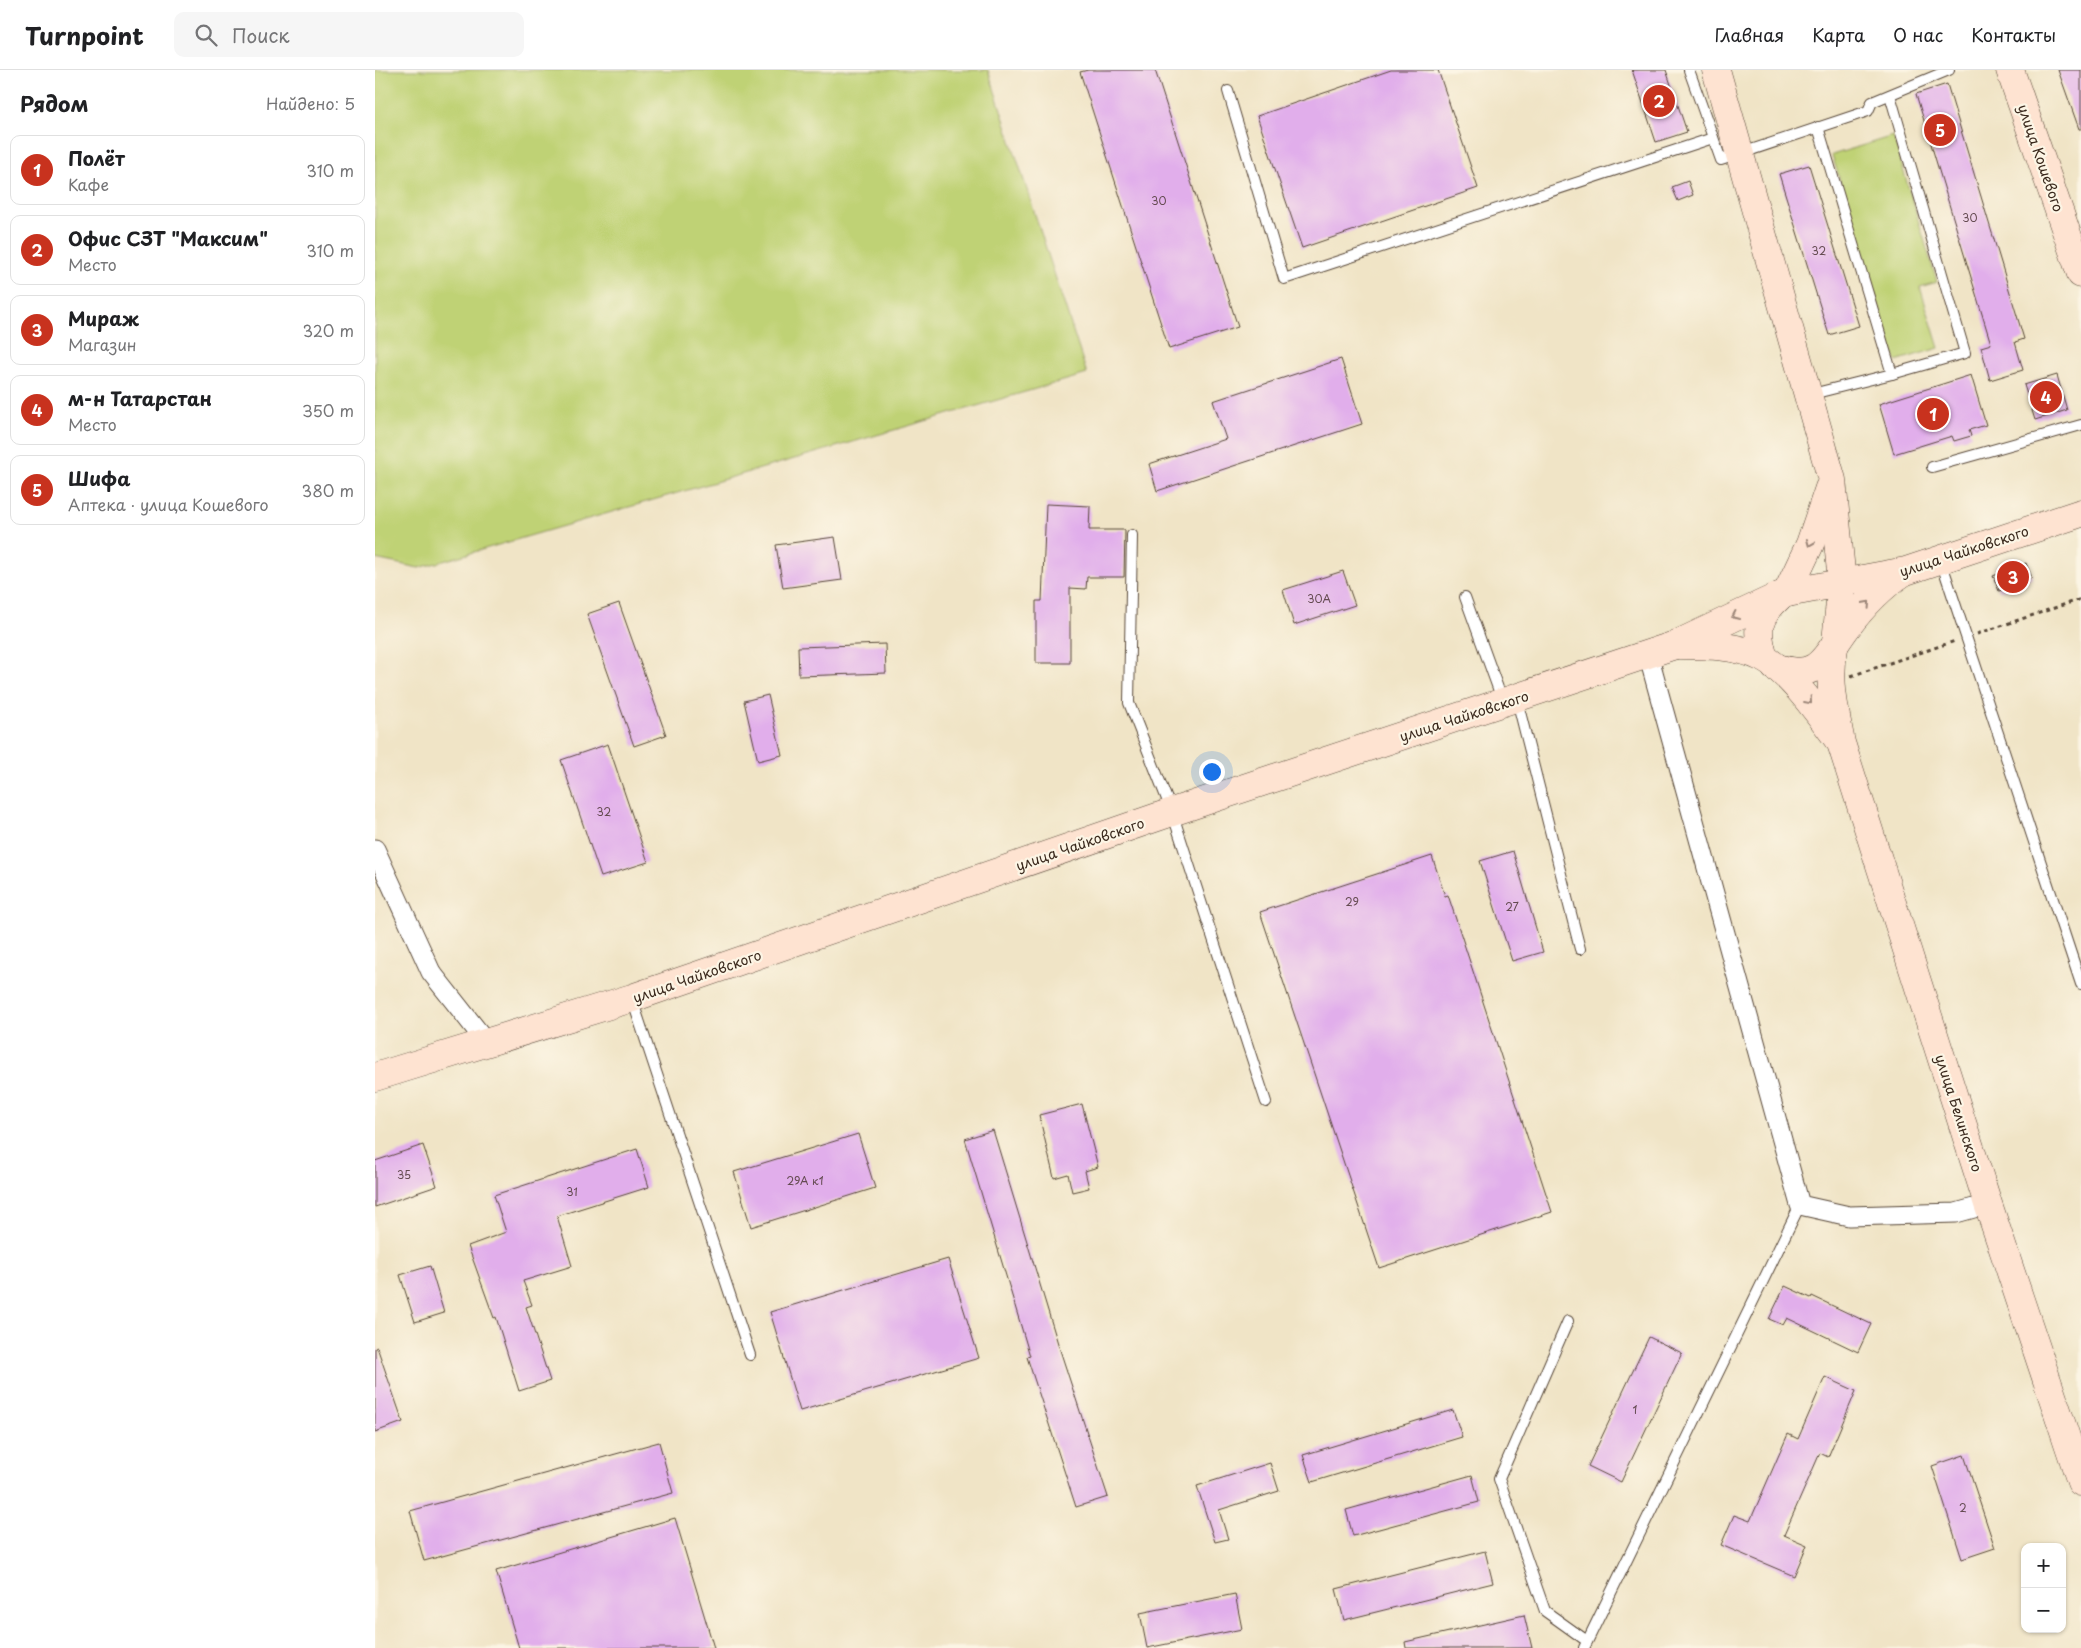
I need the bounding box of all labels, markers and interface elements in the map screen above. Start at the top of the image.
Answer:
search box [174,12,524,57]
text: Turnpoint [25,17,144,53]
icon: search [192,21,220,49]
text: Поиск [232,21,290,49]
text: Главная [1715,21,1784,48]
text: Карта [1812,21,1865,48]
text: О нас [1893,21,1943,48]
text: Контакты [1971,21,2056,48]
pin: 2 [1643,82,1675,120]
text: Рядом [20,87,88,119]
text: Найдено: 5 [266,91,355,115]
street label: улица Кошевого [2013,101,2069,215]
pin: 5 [1924,111,1956,149]
text: Полёт [68,144,125,172]
text: 1 [33,158,41,182]
text: 310 m [306,158,354,182]
text: Кафе [68,172,109,196]
house number: 30 [1151,192,1167,209]
house number: 30 [1962,209,1978,226]
text: Офис СЗТ "Максим" [68,224,268,252]
text: 2 [31,238,43,262]
text: 310 m [306,238,354,262]
house number: 32 [1812,242,1827,259]
text: Место [68,252,117,276]
text: Мираж [68,304,139,332]
text: 3 [32,318,42,342]
text: 320 m [303,318,354,342]
text: Магазин [68,332,137,356]
pin: 4 [2030,378,2062,416]
text: м-н Татарстан [68,384,212,412]
pin: 1 [1917,395,1949,433]
text: 4 [32,398,42,422]
text: 350 m [302,398,354,422]
text: Место [68,412,117,436]
text: Шифа [68,464,130,492]
text: 5 [32,478,42,502]
text: 380 m [302,478,354,502]
text: Аптека · улица Кошевого [68,492,269,516]
street label: улица Чайковского [1897,520,2031,582]
one-way arrow [1806,538,1816,547]
pin: 3 [1997,558,2029,596]
house number: 30А [1307,590,1331,607]
one-way arrow [1861,601,1870,610]
one-way arrow [1731,610,1740,621]
street label: улица Чайковского [1397,685,1531,747]
one-way arrow [1803,696,1812,705]
your location [1199,759,1225,785]
house number: 32 [597,803,612,820]
street label: улица Чайковского [1013,812,1147,876]
house number: 29 [1345,893,1359,910]
house number: 27 [1505,898,1519,915]
street label: улица Чайковского [630,944,764,1008]
street label: улица Белинского [1930,1052,1988,1175]
house number: 35 [397,1166,411,1183]
house number: 29А к1 [786,1172,824,1189]
house number: 31 [566,1183,578,1200]
house number: 1 [1633,1401,1638,1418]
house number: 2 [1959,1499,1967,1516]
map controls [2021,1543,2066,1633]
button: + [2021,1543,2066,1588]
button: − [2021,1588,2066,1633]

